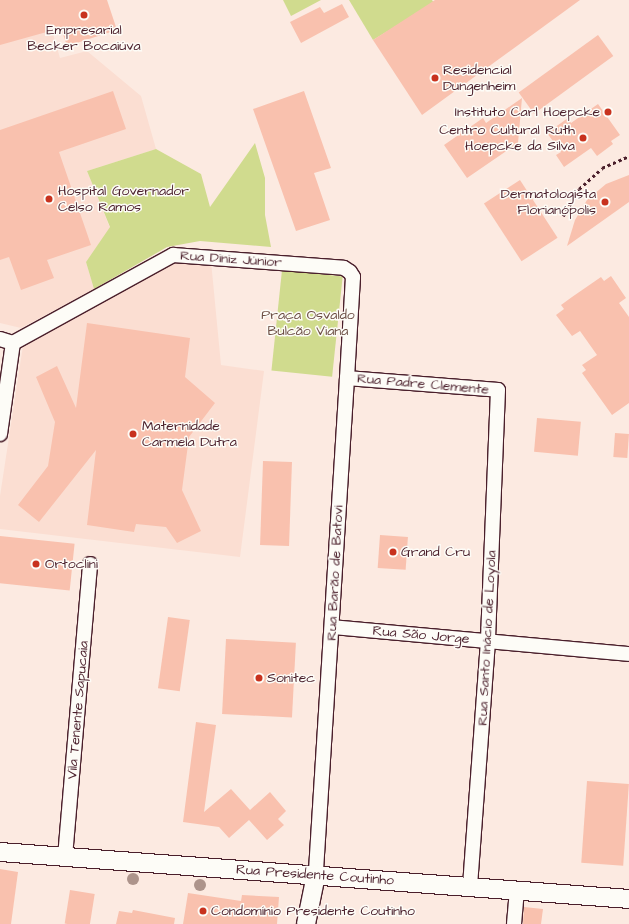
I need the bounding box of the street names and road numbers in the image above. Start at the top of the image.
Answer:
street label: Rua Diniz Júnior [180,247,282,271]
street label: Rua Padre Clemente [356,370,490,398]
street label: Rua Barão de Batovi [323,505,347,641]
street label: Rua Santo Inácio de Loyola [474,550,500,726]
street label: Rua São Jorge [372,622,470,648]
street label: Vila Tenente Sapucaia [64,640,92,780]
street label: Rua Presidente Coutinho [235,861,395,889]

